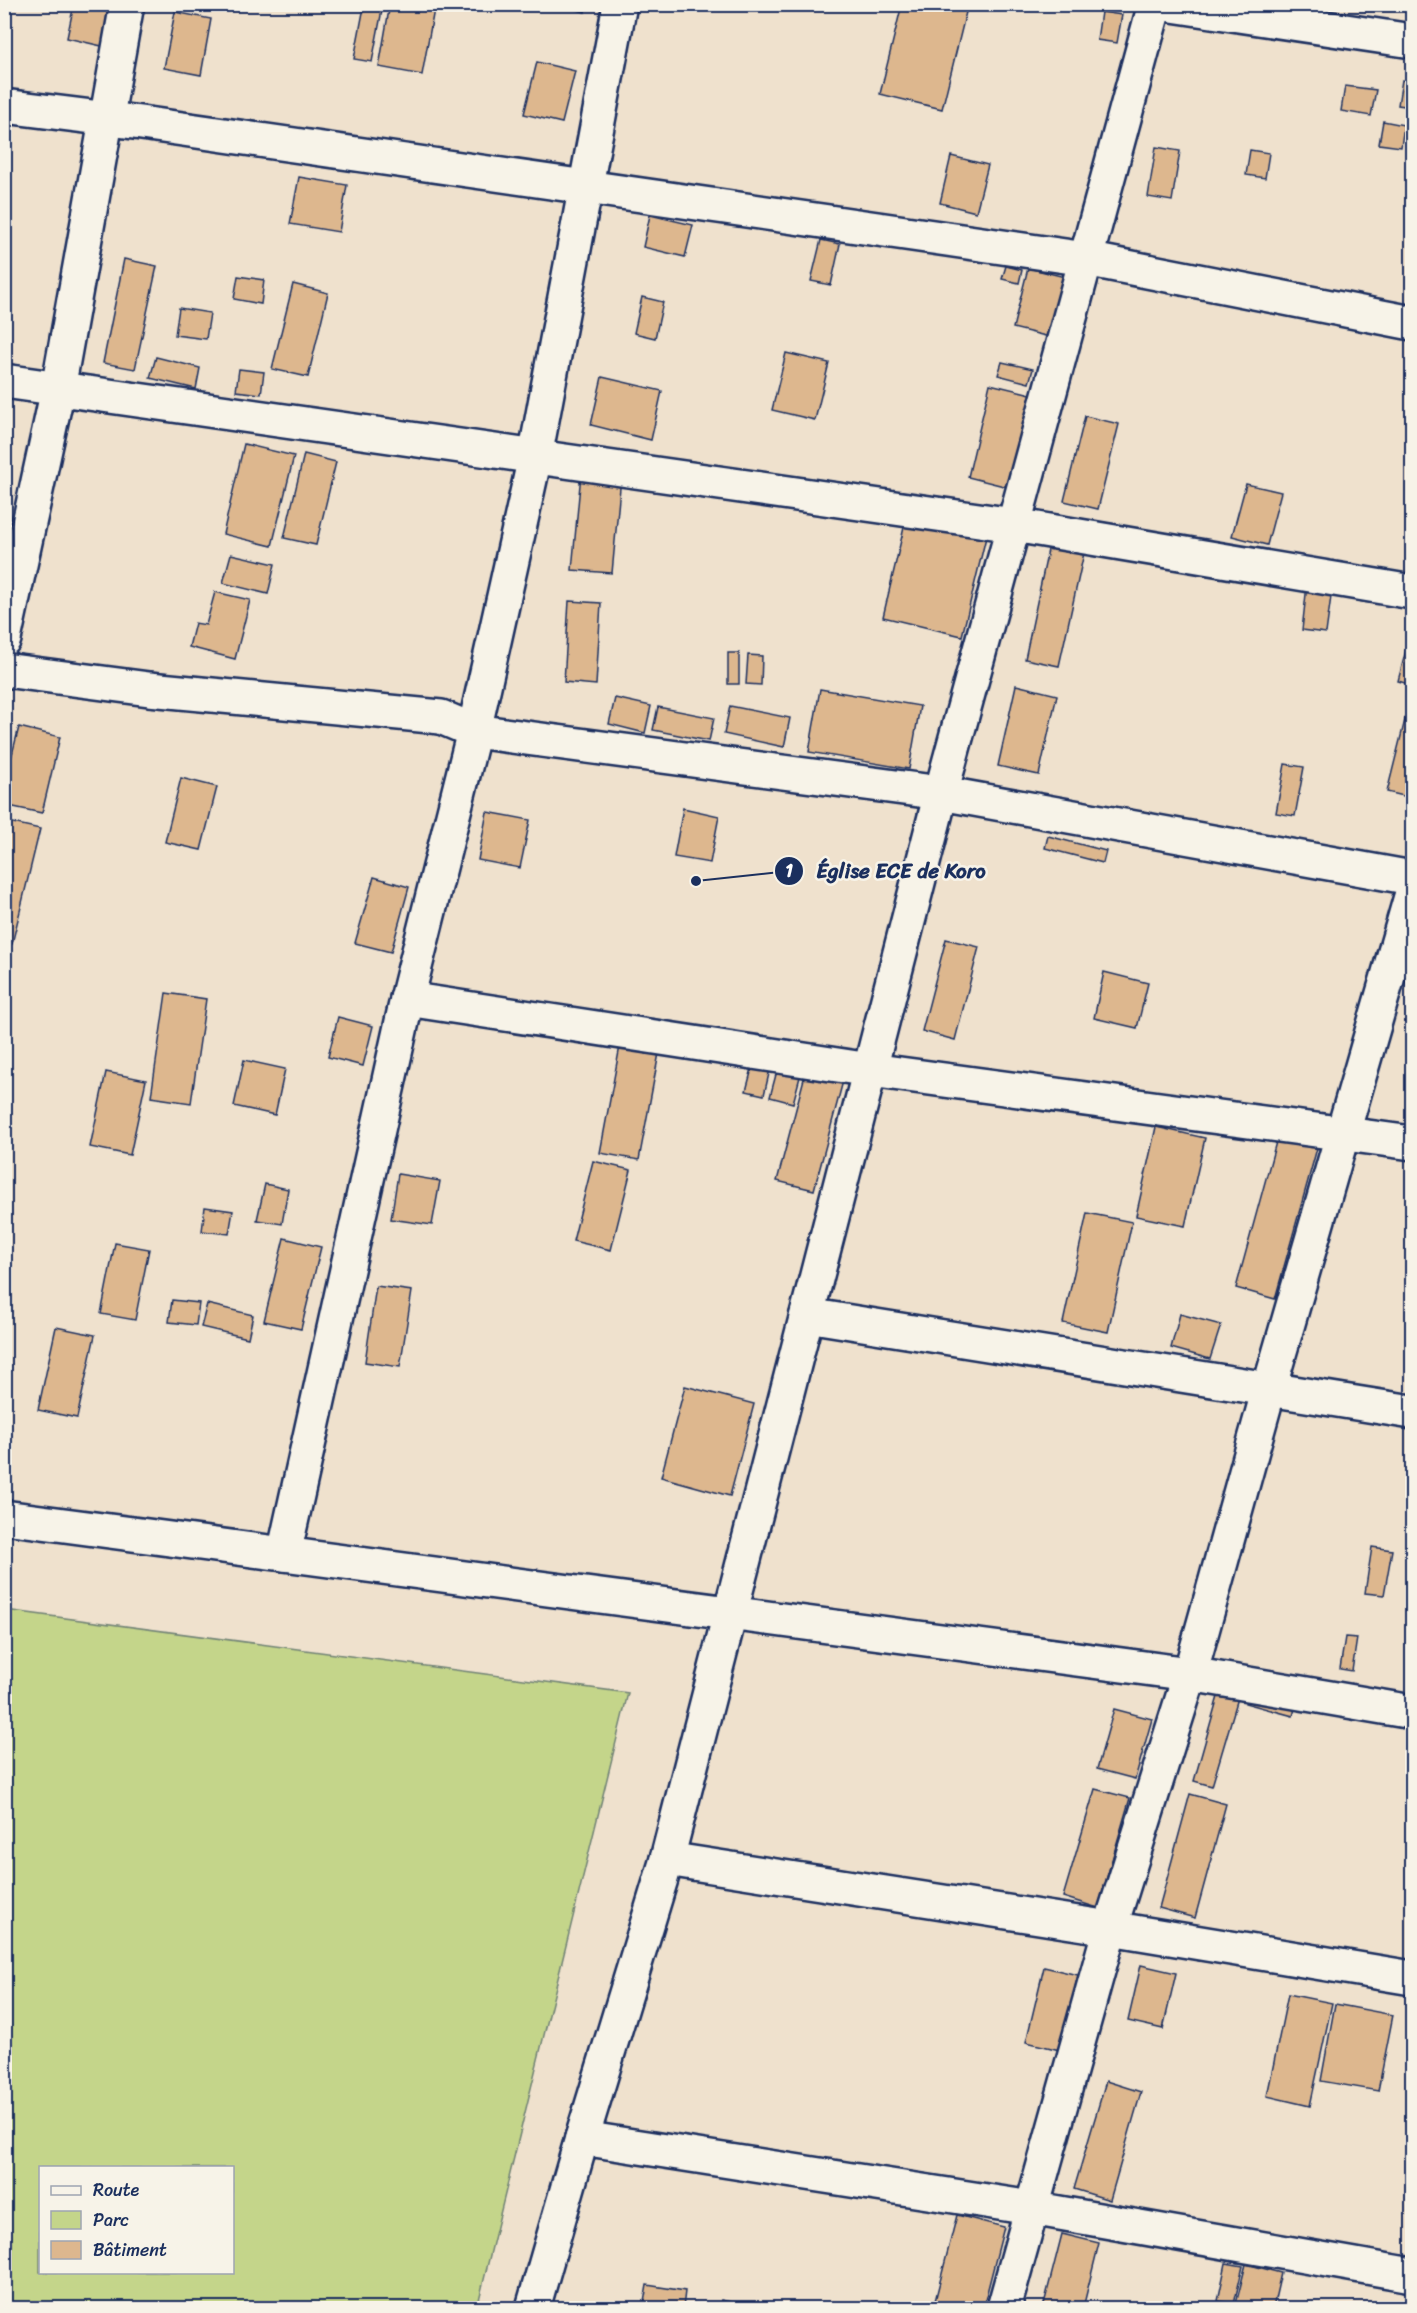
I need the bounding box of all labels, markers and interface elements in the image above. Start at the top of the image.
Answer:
callout: Église ECE de Koro [774,851,999,890]
text: Église ECE de Koro [816,852,986,890]
text: 1 [785,855,793,887]
legend [39,2166,234,2274]
text: Route [93,2174,140,2206]
text: Parc [93,2204,129,2236]
text: Bâtiment [93,2234,167,2266]

